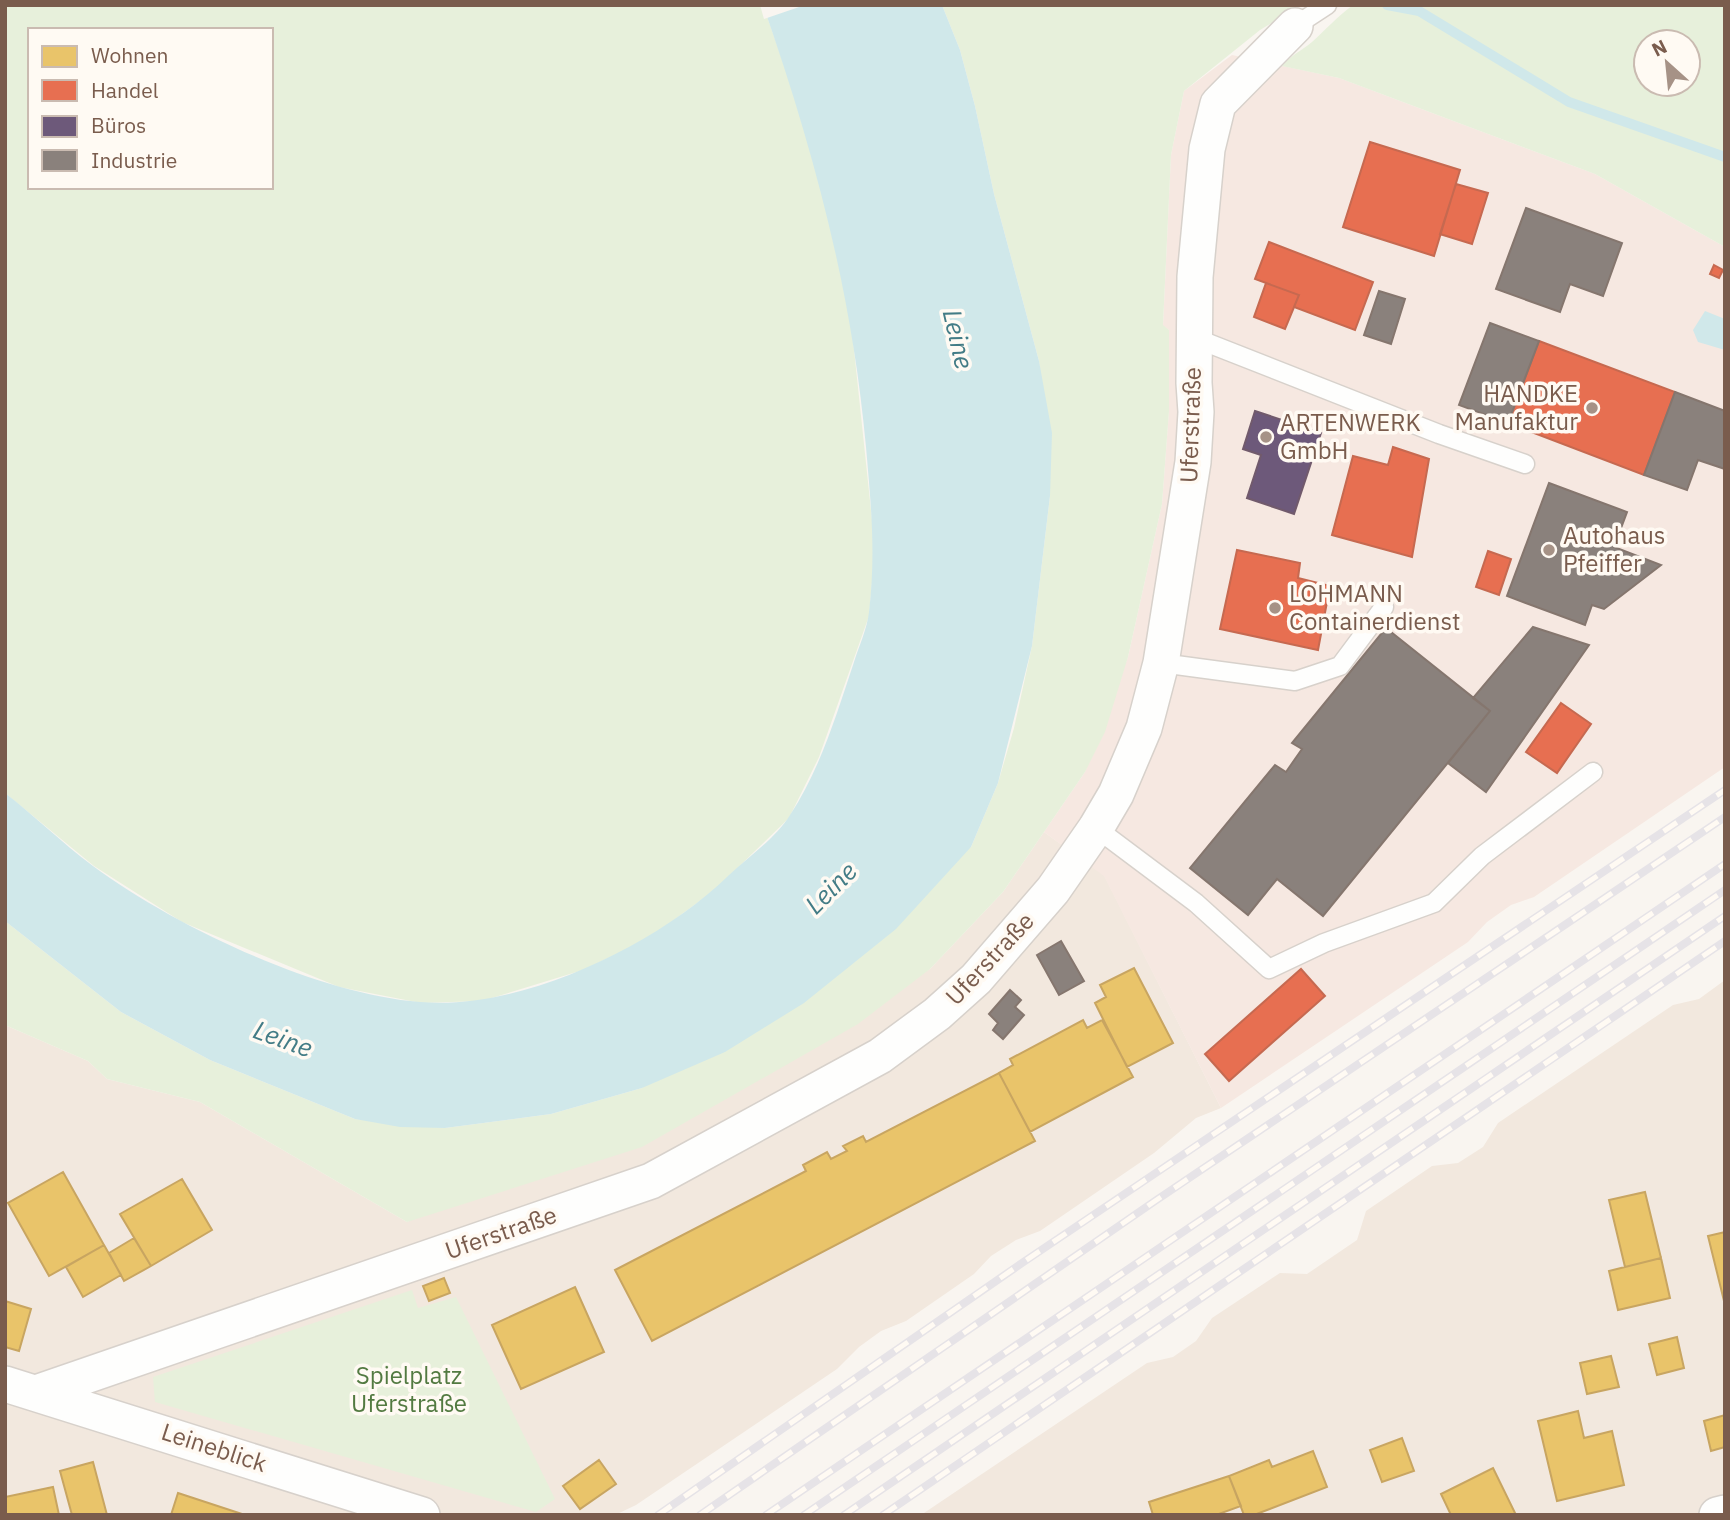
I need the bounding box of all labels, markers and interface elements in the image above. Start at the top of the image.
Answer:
legend [28,28,273,189]
north arrow [1632,28,1702,98]
text: N [1648,34,1671,62]
text: Wohnen [91,41,168,69]
text: Handel [91,76,159,104]
text: Büros [91,111,146,139]
text: Industrie [91,146,177,174]
water label: Leine [936,306,982,372]
street label: Uferstraße [1172,366,1208,483]
place label: HANDKE Manufaktur [1455,377,1578,437]
marker: HANDKE Manufaktur [1584,400,1600,416]
place label: ARTENWERK GmbH [1280,406,1421,466]
marker: ARTENWERK GmbH [1258,429,1274,445]
place label: Autohaus Pfeiffer [1563,519,1666,579]
marker: Autohaus Pfeiffer [1541,542,1557,558]
place label: LOHMANN Containerdienst [1289,577,1460,637]
marker: LOHMANN Containerdienst [1267,600,1283,616]
water label: Leine [797,854,864,921]
street label: Uferstraße [938,905,1041,1012]
water label: Leine [249,1012,318,1064]
street label: Uferstraße [441,1198,561,1266]
park label: Spielplatz Uferstraße [351,1359,467,1419]
street label: Leineblick [158,1415,271,1479]

